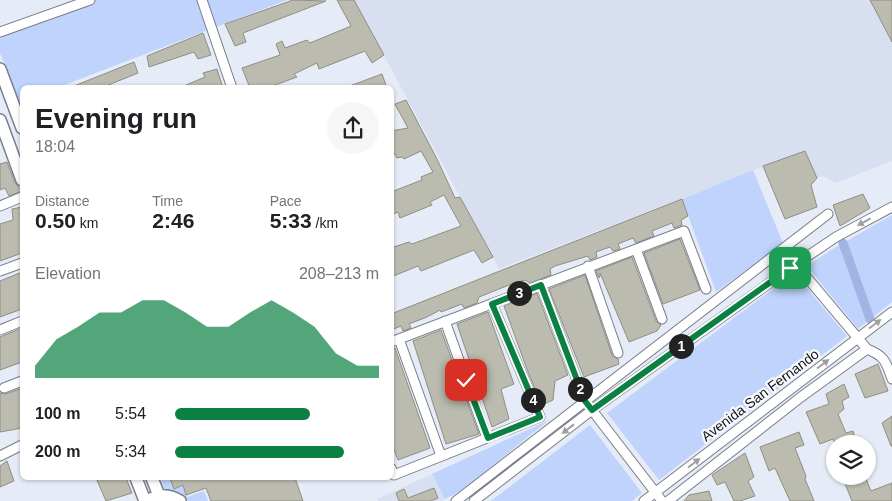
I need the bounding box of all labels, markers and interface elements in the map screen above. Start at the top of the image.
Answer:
button: share [327,102,379,154]
text: Evening run [35,103,197,134]
text: 18:04 [35,138,75,155]
text: Distance [35,193,89,209]
text: Time [152,193,183,209]
text: Pace [270,193,302,209]
text: 0.50 [35,209,76,232]
text: 2:46 [152,209,194,232]
text: 5:33 [270,209,312,232]
text: km [76,215,98,231]
text: /km [312,215,338,231]
one-way arrow [856,218,871,226]
pin [769,247,811,289]
icon: arrive [776,254,804,282]
text: Elevation [35,265,101,282]
text: 208–213 m [299,265,379,282]
pin: 3 [506,280,532,306]
text: 3 [516,285,523,301]
one-way arrow [868,319,881,330]
pin: 1 [668,334,694,358]
text: 1 [678,338,685,354]
street label: Avenida San Fernando [698,345,822,444]
pin [445,359,487,401]
one-way arrow [816,359,830,369]
icon: check [452,366,480,394]
pin: 2 [568,376,592,402]
text: 2 [577,381,584,397]
pin: 4 [520,388,546,412]
text: 4 [530,392,537,408]
text: 100 m [35,405,80,422]
text: 5:54 [115,405,146,422]
one-way arrow [562,423,575,434]
map controls [826,435,876,485]
button: layers [826,435,876,485]
text: 200 m [35,443,80,460]
text: 5:34 [115,443,146,460]
one-way arrow [687,457,700,468]

